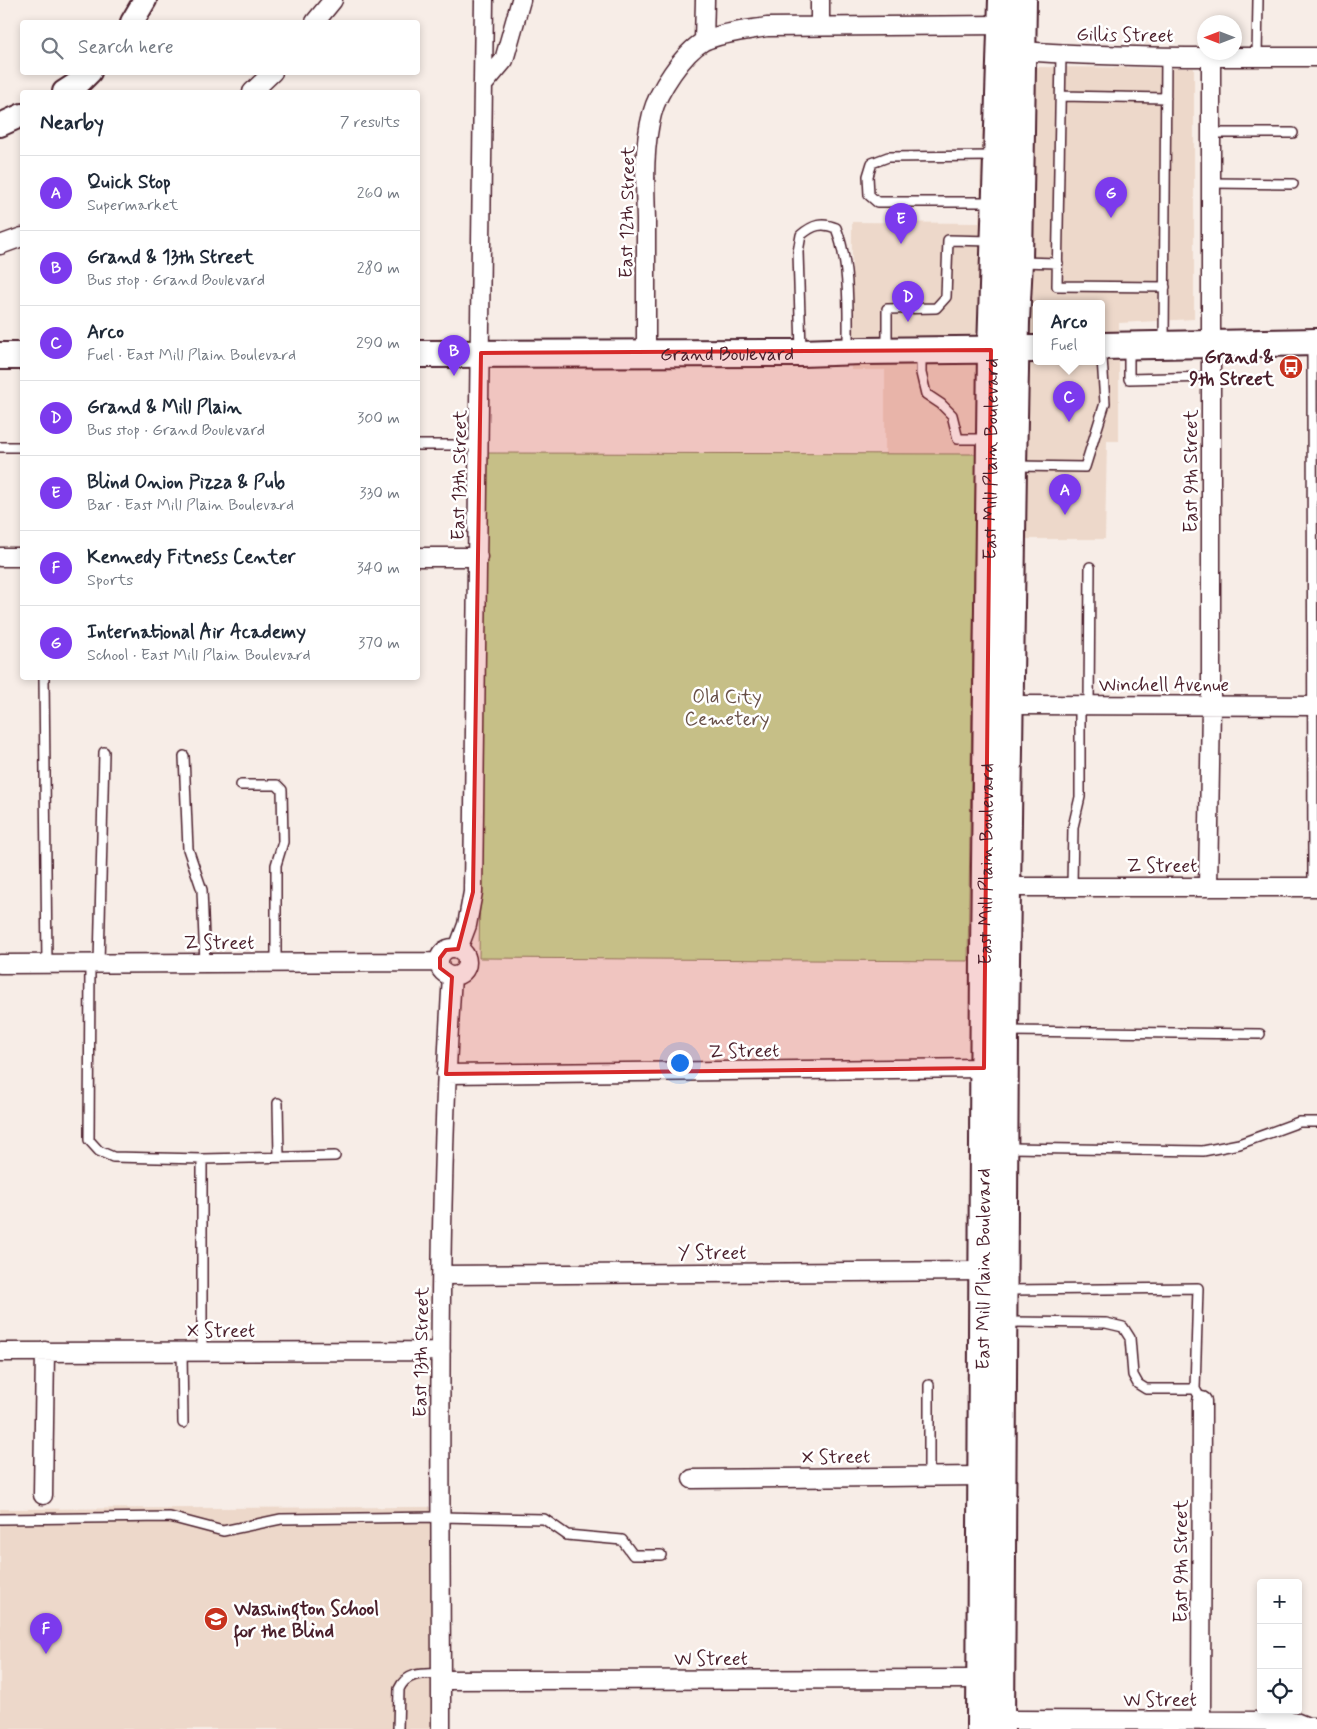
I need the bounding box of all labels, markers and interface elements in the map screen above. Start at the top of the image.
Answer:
north arrow [1197,15,1242,60]
search box [20,20,420,75]
street label: Gillis Street [1076,22,1174,49]
icon: search [38,34,66,62]
text: Search here [78,35,174,60]
text: Nearby [40,109,104,137]
text: 7 results [340,112,400,133]
street label: East 12th Street [614,145,641,279]
text: Quick Stop [87,170,171,195]
pin: G [1095,177,1127,218]
text: A [51,183,61,204]
text: 260 m [357,183,400,204]
text: Supermarket [87,195,178,216]
pin: E [885,203,917,244]
text: Grand & 13th Street [87,245,254,270]
text: B [51,258,61,279]
text: 280 m [357,258,400,279]
text: Bus stop · Grand Boulevard [87,270,265,291]
pin: D [892,281,924,322]
popup [1033,300,1105,365]
text: Arco [1051,310,1087,335]
text: Arco [87,320,124,345]
text: C [50,333,62,354]
text: 290 m [356,333,400,354]
pin: B [438,335,470,376]
text: Fuel [1051,335,1077,356]
street label: Grand Boulevard [660,342,794,367]
text: Fuel · East Mill Plain Boulevard [87,345,296,366]
place label: Grand & 9th Street [1189,345,1275,392]
bus stop icon: Grand & 9th Street [1278,354,1304,380]
street label: East Mill Plain Boulevard [978,358,1005,560]
pin: C [1053,381,1085,422]
text: Grand & Mill Plain [87,395,242,420]
text: D [50,408,62,429]
text: 300 m [357,408,400,429]
street label: East 13th Street [446,409,473,541]
street label: East 9th Street [1179,409,1204,533]
text: Bus stop · Grand Boulevard [87,420,265,441]
text: Blind Onion Pizza & Pub [87,470,285,495]
pin: A [1049,474,1081,515]
text: E [51,483,61,504]
text: 330 m [359,483,400,504]
text: Bar · East Mill Plain Boulevard [87,495,294,516]
text: Kennedy Fitness Center [87,545,295,570]
text: F [52,558,60,579]
text: 340 m [356,558,400,579]
text: Sports [87,570,133,591]
text: International Air Academy [87,620,306,645]
text: G [51,633,61,654]
text: 370 m [358,633,400,654]
text: School · East Mill Plain Boulevard [87,645,311,666]
street label: Winchell Avenue [1099,673,1229,698]
park label: Old City Cemetery [685,685,769,732]
street label: East Mill Plain Boulevard [973,763,1000,965]
street label: Z Street [1127,854,1197,879]
street label: Z Street [184,931,254,956]
street label: Z Street [709,1038,780,1065]
your location [667,1050,693,1076]
street label: East Mill Plain Boulevard [971,1168,997,1370]
street label: Y Street [678,1241,746,1266]
street label: East 13th Street [408,1286,435,1418]
street label: X Street [187,1319,255,1344]
street label: X Street [802,1444,870,1471]
street label: East 9th Street [1169,1499,1194,1623]
map controls [1257,1579,1302,1714]
button: + [1257,1579,1302,1624]
place label: Washington School for the Blind [233,1597,379,1647]
school or university icon: Washington School for the Blind [203,1606,229,1632]
pin: F [30,1613,62,1654]
button: − [1257,1624,1302,1669]
street label: W Street [674,1647,748,1672]
button: locate [1257,1669,1302,1714]
street label: W Street [1123,1688,1197,1713]

